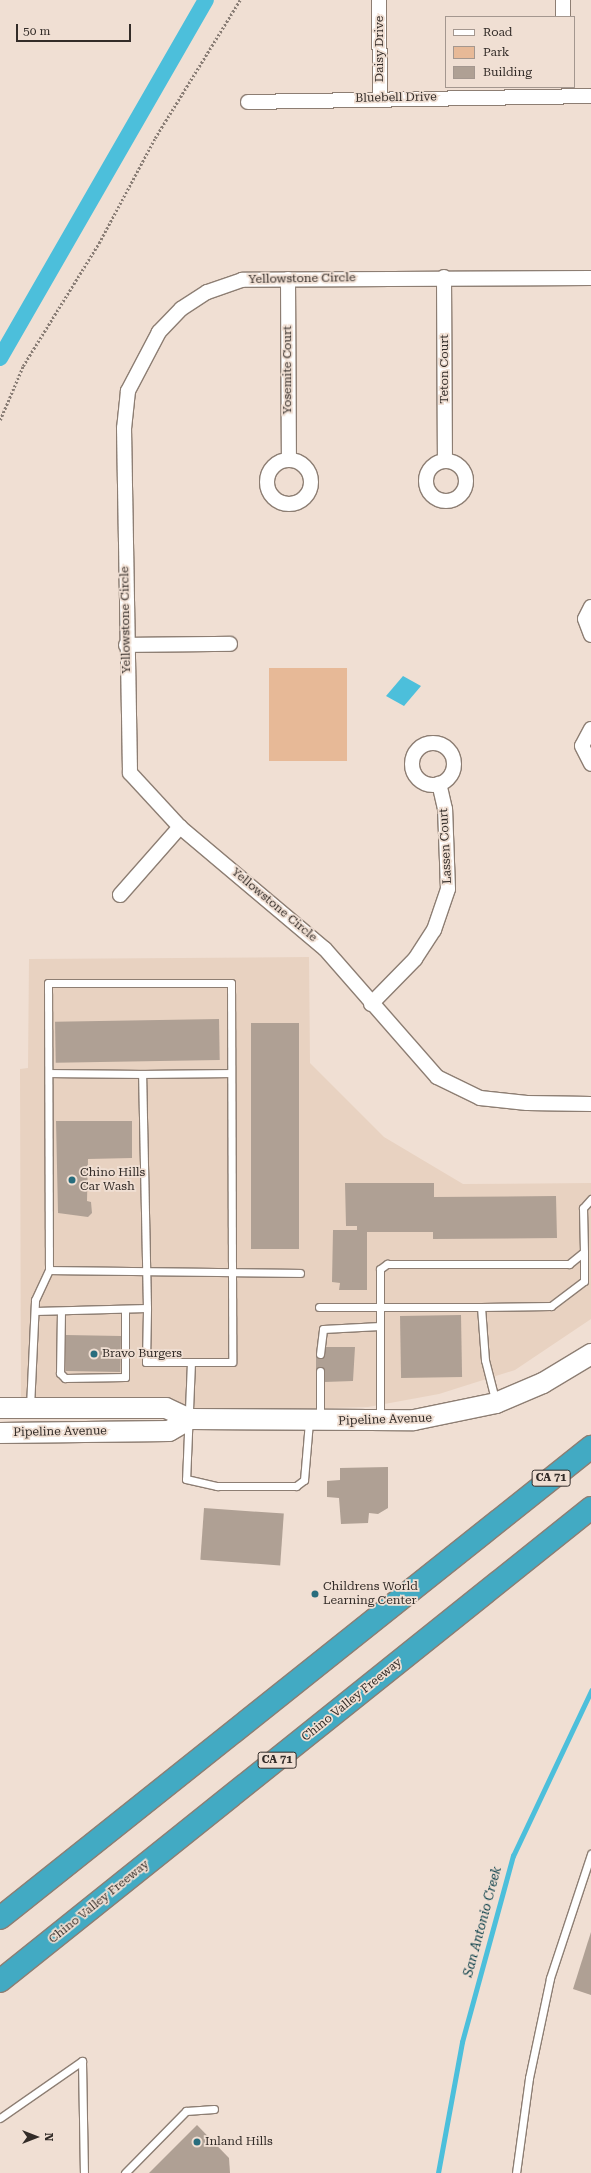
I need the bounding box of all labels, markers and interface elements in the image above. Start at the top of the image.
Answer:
scale bar [18,16,133,42]
street label: Daisy Drive [373,16,387,82]
legend [445,16,575,88]
text: 50 m [23,24,50,38]
text: Road [483,25,512,39]
text: Park [483,45,509,59]
text: Building [483,65,532,79]
street label: Bluebell Drive [355,90,437,106]
street label: Yellowstone Circle [248,271,356,287]
street label: Yosemite Court [281,326,295,414]
street label: Teton Court [438,334,452,404]
street label: Yellowstone Circle [118,566,134,674]
street label: Lassen Court [437,808,455,884]
street label: Yellowstone Circle [228,865,320,945]
place label: Chino Hills Car Wash [80,1166,145,1194]
marker: Chino Hills Car Wash [67,1175,77,1185]
place label: Bravo Burgers [102,1347,182,1361]
marker: Bravo Burgers [89,1349,99,1359]
street label: Pipeline Avenue [338,1411,432,1429]
street label: Pipeline Avenue [13,1424,107,1440]
road number: CA 71 [531,1469,571,1487]
place label: Childrens World Learning Center [323,1580,418,1608]
marker: Childrens World Learning Center [310,1589,320,1599]
street label: Chino Valley Freeway [299,1655,405,1745]
road number: CA 71 [257,1751,297,1769]
street label: Chino Valley Freeway [46,1857,152,1947]
water label: San Antonio Creek [461,1865,505,1979]
north arrow [16,2117,56,2157]
text: N [42,2133,55,2141]
place label: Inland Hills [205,2135,273,2149]
marker: Inland Hills [192,2137,202,2147]

